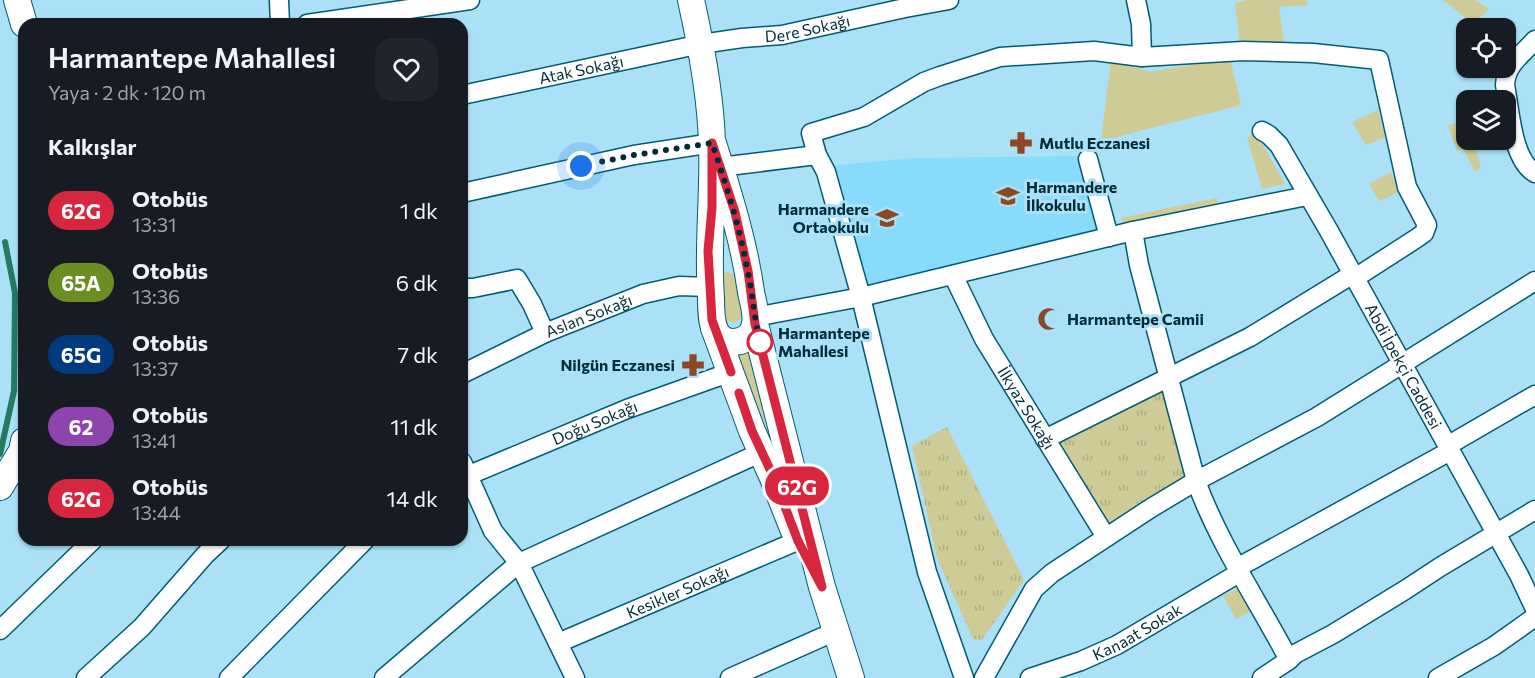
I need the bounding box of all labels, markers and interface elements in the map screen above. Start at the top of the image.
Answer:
street label: Dere Sokağı [764,10,852,45]
map controls [1456,18,1516,150]
button: locate [1456,18,1516,78]
button: heart [375,38,438,101]
text: Harmantepe Mahallesi [48,40,336,74]
street label: Atak Sokağı [537,51,625,87]
text: Yaya · 2 dk · 120 m [48,80,206,104]
button: layers [1456,90,1516,150]
pharmacy icon: Mutlu Eczanesi [1008,130,1034,156]
text: Kalkışlar [48,133,137,160]
place label: Mutlu Eczanesi [1039,133,1150,152]
your location [566,151,596,181]
place label: Harmandere İlkokulu [1026,177,1117,214]
school or university icon: Harmandere İlkokulu [995,183,1021,209]
text: Otobüs [132,185,208,212]
text: 1 dk [400,197,438,224]
text: 62G [61,198,101,223]
place label: Harmandere Ortaokulu [778,199,869,236]
school or university icon: Harmandere Ortaokulu [874,205,900,231]
text: 13:31 [132,212,177,236]
text: Otobüs [132,257,208,284]
text: 6 dk [396,269,438,296]
text: 65A [61,270,101,295]
text: 13:36 [132,284,180,308]
street label: Aslan Sokağı [542,289,635,341]
street label: Abdi İpekçi Caddesi [1362,300,1446,432]
mosque icon: Harmantepe Camii [1036,306,1062,332]
place label: Harmantepe Camii [1067,309,1204,328]
place label: Harmantepe Mahallesi [778,323,870,360]
text: Otobüs [132,329,208,356]
marker: Harmantepe Mahallesi [747,329,773,355]
text: 7 dk [398,341,438,368]
text: 65G [61,342,101,367]
pharmacy icon: Nilgün Eczanesi [680,352,706,378]
place label: Nilgün Eczanesi [560,355,675,374]
text: 13:37 [132,356,179,380]
street label: İlkyaz Sokağı [994,363,1059,452]
street label: Doğu Sokağı [549,396,640,448]
text: Otobüs [132,401,208,428]
text: 11 dk [390,413,438,440]
text: 62 [69,414,93,439]
text: 13:41 [132,428,177,452]
line badge: 62G [762,466,832,506]
text: Otobüs [132,473,208,500]
text: 62G [777,474,817,499]
text: 14 dk [387,485,438,512]
text: 62G [61,486,101,511]
text: 13:44 [132,500,181,524]
street label: Kesikler Sokağı [623,561,731,622]
street label: Kanaat Sokak [1089,599,1185,664]

